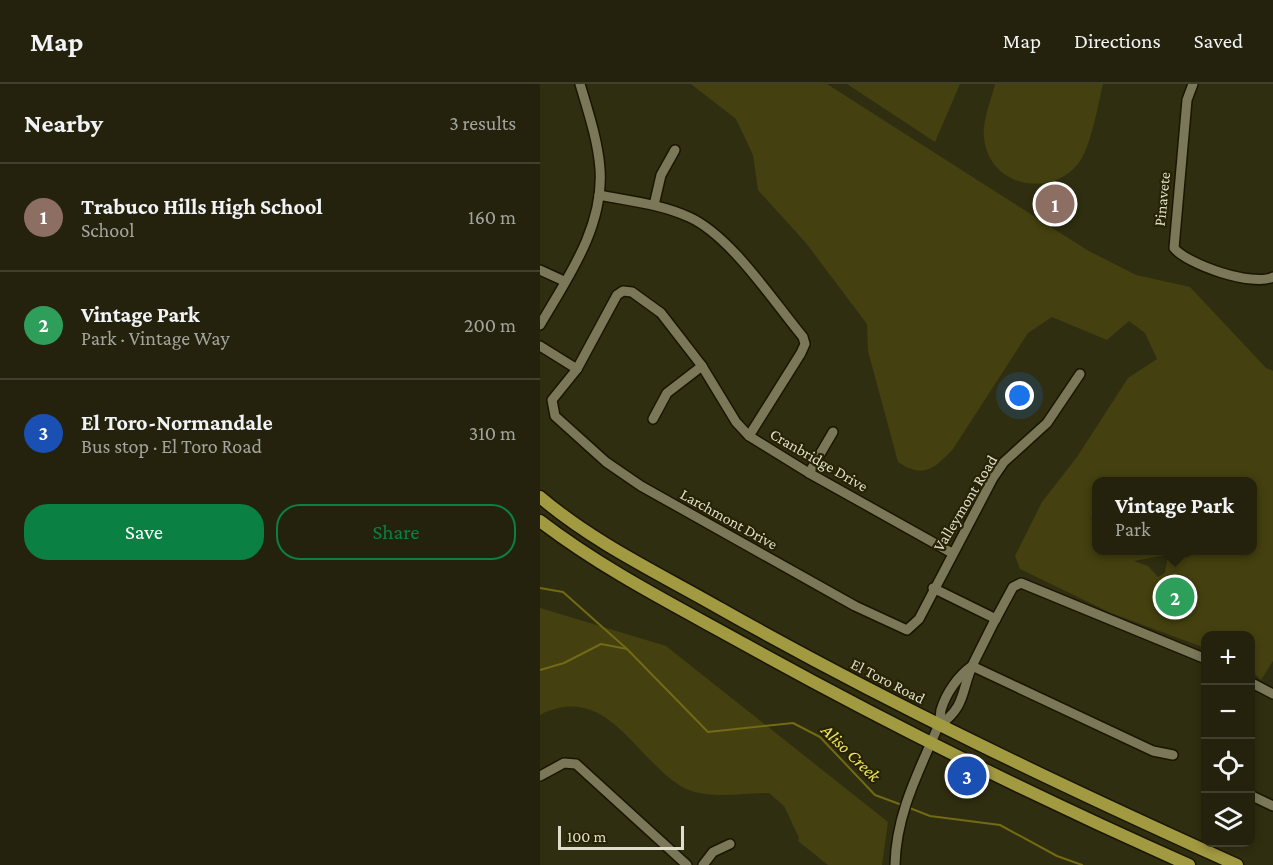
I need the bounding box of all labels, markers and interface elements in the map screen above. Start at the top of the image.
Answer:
text: Map [30,26,83,57]
text: Map [1003,29,1041,53]
text: Directions [1074,29,1161,53]
text: Saved [1194,29,1243,53]
text: Nearby [24,109,103,138]
text: 3 results [449,112,516,134]
street label: Pinavete [1151,171,1173,227]
pin: 1 [1036,182,1074,226]
text: Trabuco Hills High School [81,194,323,219]
text: 1 [40,206,47,228]
text: 160 m [468,206,516,228]
text: School [81,219,134,241]
text: Vintage Park [81,302,200,327]
text: 2 [38,314,49,336]
text: 200 m [464,314,516,336]
text: Park · Vintage Way [81,327,230,349]
your location [1005,381,1034,410]
text: El Toro-Normandale [81,410,273,435]
text: 3 [39,422,48,444]
text: 310 m [469,422,516,444]
street label: Cranbridge Drive [767,425,871,496]
text: Bus stop · El Toro Road [81,435,262,457]
street label: Valleymont Road [930,452,1001,555]
popup [1092,477,1257,555]
street label: Larchmont Drive [677,485,781,553]
text: Vintage Park [1115,493,1234,518]
button: Save [24,504,264,560]
button: Share [276,504,516,560]
text: Park [1115,518,1151,540]
pin: 2 [1156,574,1194,620]
map controls [1201,631,1255,847]
button: + [1201,631,1255,685]
street label: El Toro Road [848,655,928,707]
button: − [1201,685,1255,739]
water label: Aliso Creek [817,719,885,787]
button: locate [1201,739,1255,793]
pin: 3 [948,754,986,798]
button: layers [1201,793,1255,847]
scale bar [558,823,684,850]
text: 100 m [567,828,606,845]

